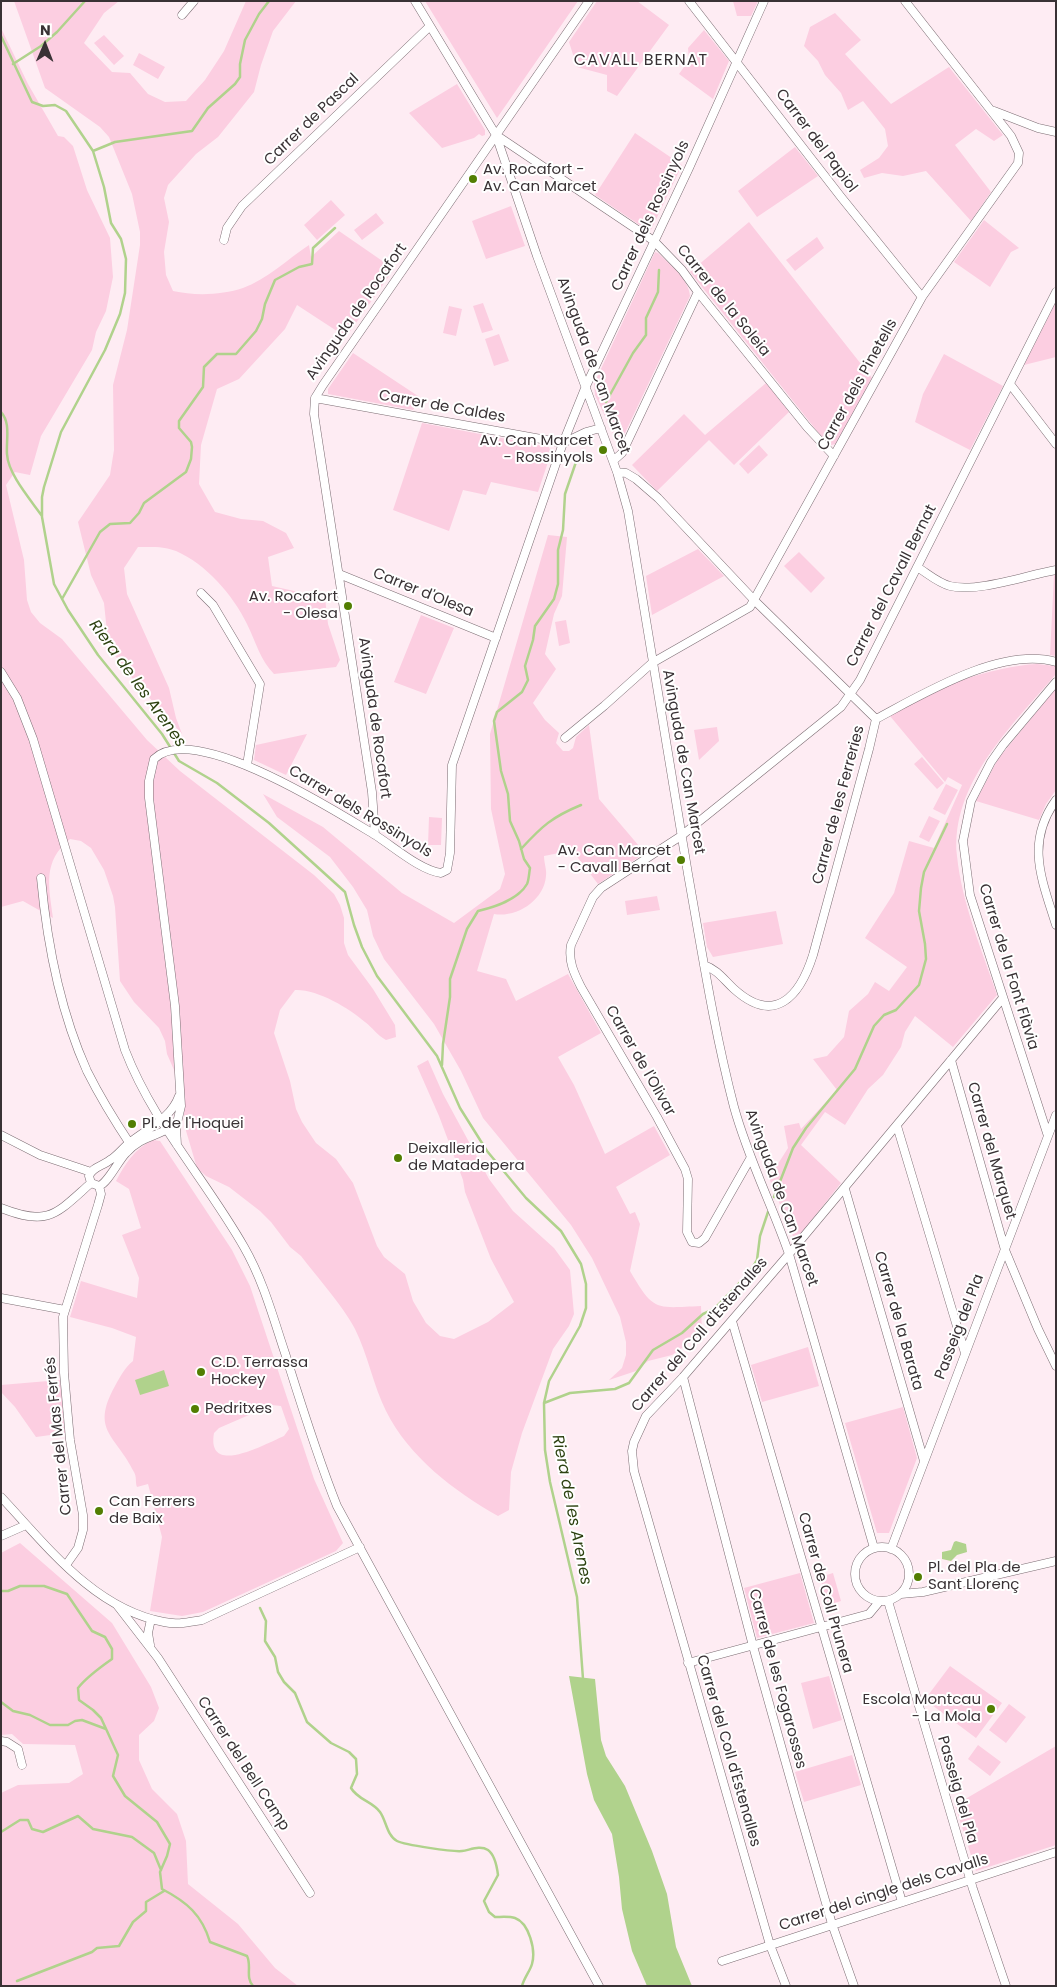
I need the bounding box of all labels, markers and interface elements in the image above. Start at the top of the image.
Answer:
north arrow [20,20,70,70]
text: N [40,20,51,40]
district label: CAVALL BERNAT [572,51,710,71]
street label: Carrer de Pascal [261,70,363,170]
street label: Carrer del Papiol [771,86,861,196]
street label: Carrer dels Rossinyols [608,138,694,294]
place label: Av. Rocafort - Av. Can Marcet [483,161,597,196]
marker: Av. Rocafort - Av. Can Marcet [467,173,479,185]
street label: Avinguda de Rocafort [303,240,411,384]
street label: Carrer de la Soleia [672,242,774,360]
street label: Avinguda de Can Marcet [553,275,633,457]
street label: Carrer dels Pinetells [814,316,902,454]
street label: Carrer de Caldes [377,387,507,427]
place label: Av. Can Marcet - Rossinyols [479,432,593,467]
marker: Av. Can Marcet - Rossinyols [597,444,609,456]
street label: Carrer del Cavall Bernat [843,502,941,670]
street label: Carrer d'Olesa [370,565,476,621]
place label: Av. Rocafort - Olesa [249,588,338,623]
marker: Av. Rocafort - Olesa [342,600,354,612]
water label: Riera de les Arenes [84,617,190,751]
street label: Avinguda de Rocafort [354,636,394,800]
street label: Avinguda de Can Marcet [658,668,708,856]
street label: Carrer de les Ferreries [809,724,869,886]
street label: Carrer dels Rossinyols [285,762,435,862]
place label: Av. Can Marcet - Cavall Bernat [557,842,671,877]
marker: Av. Can Marcet - Cavall Bernat [675,854,687,866]
street label: Carrer de la Font Flàvia [974,882,1042,1052]
street label: Carrer de l'Olivar [601,1003,679,1119]
street label: Carrer del Marquet [963,1080,1019,1222]
street label: Avinguda de Can Marcet [741,1107,821,1289]
place label: Pl. de l'Hoquei [142,1115,244,1133]
marker: Pl. de l'Hoquei [126,1118,138,1130]
place label: Deixalleria de Matadepera [408,1140,525,1175]
marker: Deixalleria de Matadepera [392,1152,404,1164]
street label: Carrer de la Barata [870,1249,926,1393]
street label: Carrer del Coll d'Estenalles [628,1254,772,1416]
street label: Passeig del Pla [932,1272,988,1382]
place label: C.D. Terrassa Hockey [211,1354,308,1389]
street label: Carrer del Mas Ferrés [42,1356,76,1516]
marker: C.D. Terrassa Hockey [195,1366,207,1378]
place label: Pedritxes [205,1400,272,1418]
marker: Pedritxes [189,1403,201,1415]
water label: Riera de les Arenes [547,1433,595,1587]
place label: Can Ferrers de Baix [109,1493,195,1528]
marker: Can Ferrers de Baix [93,1505,105,1517]
street label: Carrer de Coll Prunera [793,1511,857,1675]
place label: Pl. del Pla de Sant Llorenç [928,1559,1021,1594]
marker: Pl. del Pla de Sant Llorenç [912,1571,924,1583]
street label: Carrer de les Fogarosses [744,1587,810,1771]
street label: Carrer del Coll d'Estenalles [692,1653,764,1849]
place label: Escola Montcau - La Mola [863,1691,981,1726]
street label: Carrer del Bell Camp [193,1694,293,1834]
marker: Escola Montcau - La Mola [985,1703,997,1715]
street label: Passeig del Pla [933,1734,981,1846]
street label: Carrer del cingle dels Cavalls [777,1851,991,1935]

